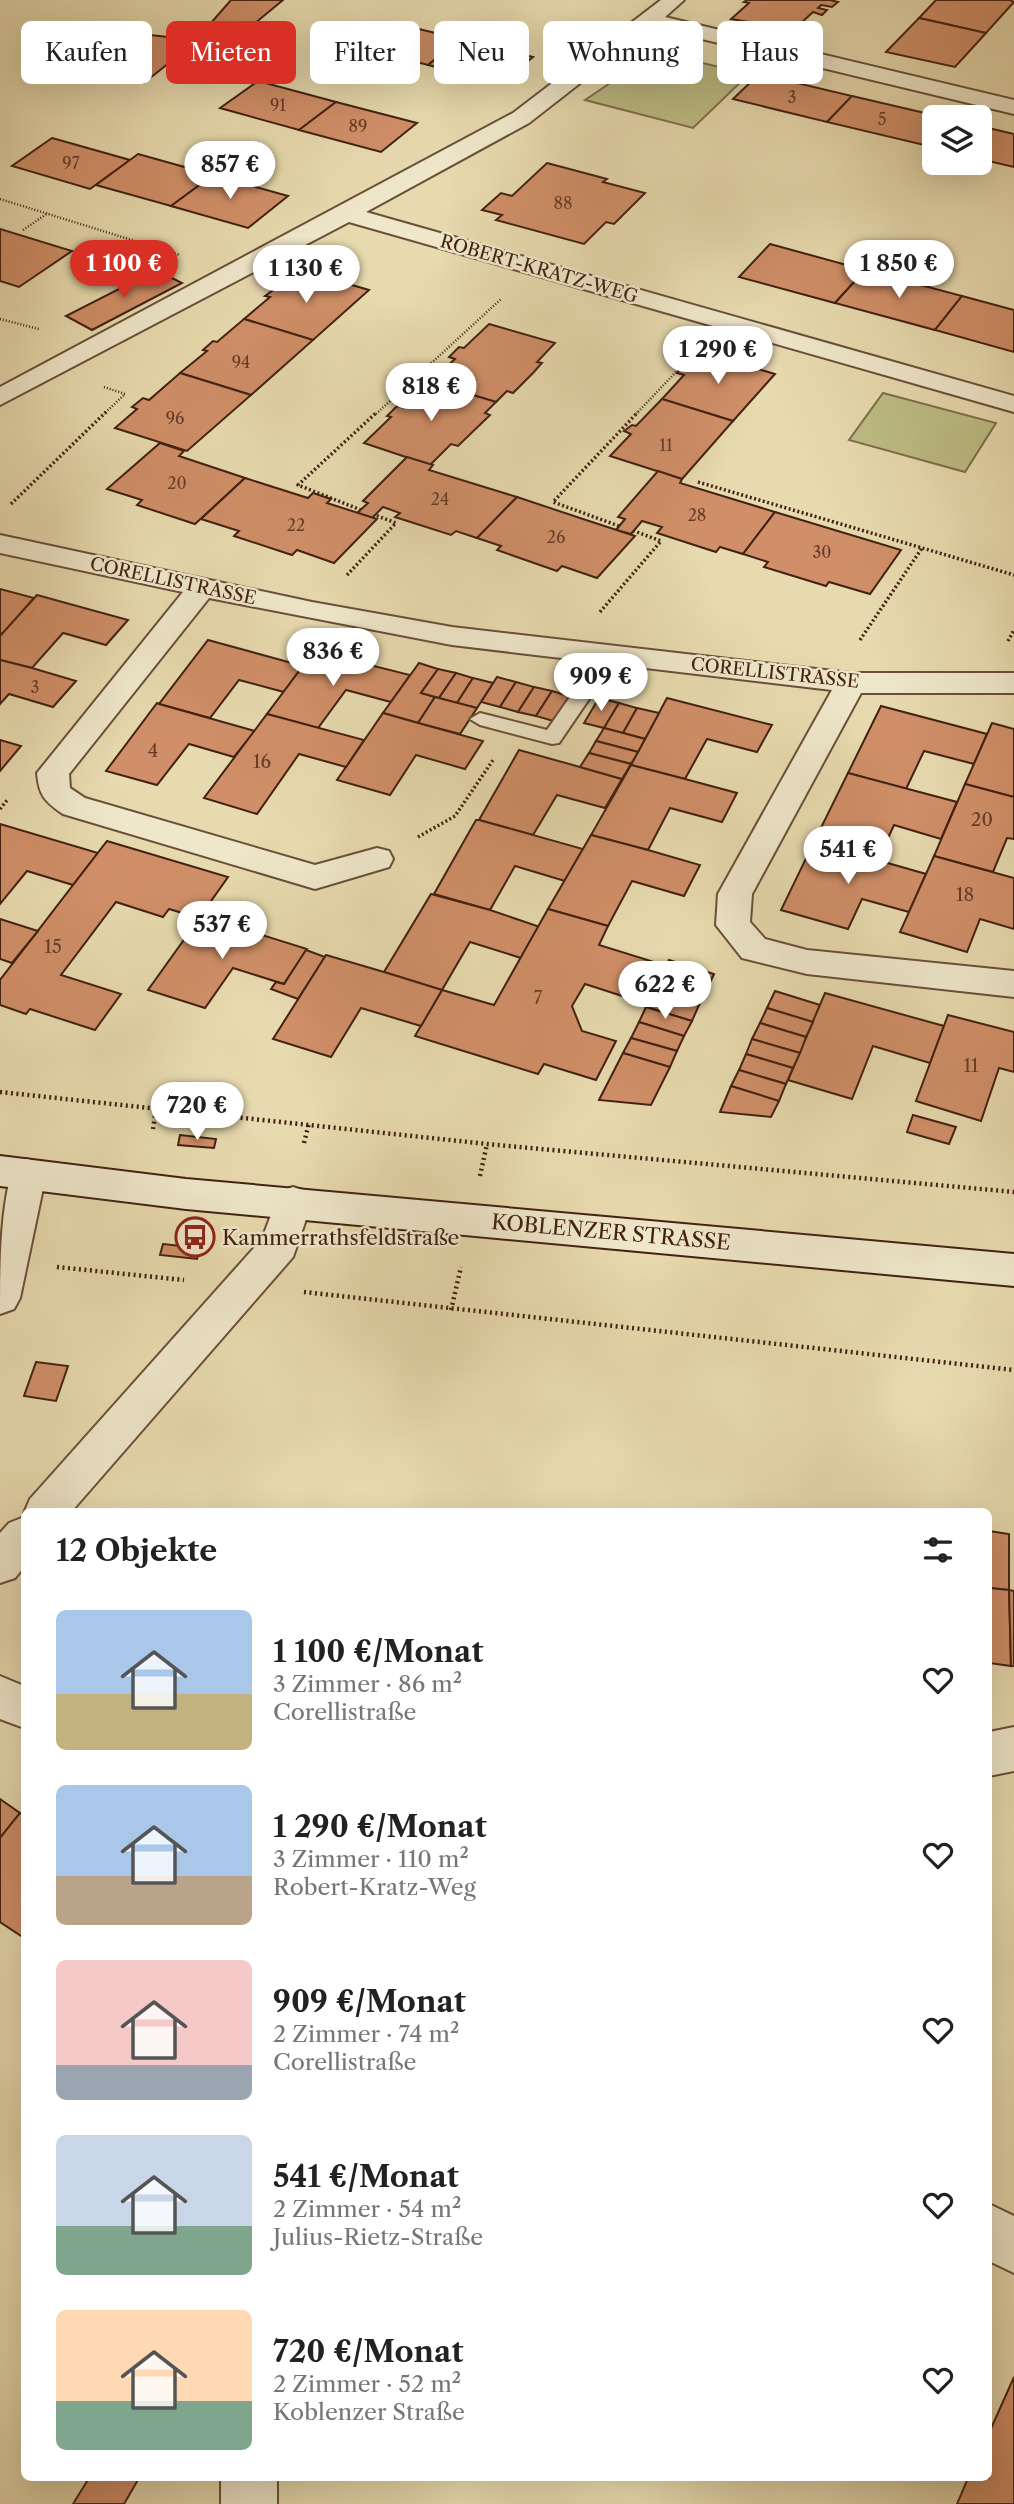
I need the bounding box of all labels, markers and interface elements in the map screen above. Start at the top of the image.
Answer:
chip: Kaufen [21,21,152,84]
chip: Mieten [166,21,296,84]
chip: Filter [310,21,420,84]
chip: Neu [434,21,529,84]
chip: Wohnung [543,21,703,84]
chip: Haus [717,21,823,84]
house number: 3 [788,87,796,107]
house number: 91 [270,95,286,115]
map controls [922,105,992,175]
button: layers [922,105,992,175]
house number: 5 [878,109,886,129]
house number: 89 [349,116,367,136]
pin: 857 € [181,142,279,201]
text: 857 € [200,150,260,178]
house number: 97 [62,153,80,173]
house number: 88 [554,193,572,213]
street label: ROBERT-KRATZ-WEG [438,230,641,308]
pin: 1 100 € [59,240,189,300]
pin: 1 850 € [834,240,964,300]
pin: 1 130 € [241,246,371,305]
text: 1 100 € [86,249,162,277]
text: 1 850 € [860,249,938,277]
text: 1 130 € [269,254,343,282]
pin: 1 290 € [653,326,783,386]
text: 1 290 € [679,335,757,363]
house number: 94 [232,352,250,372]
pin: 818 € [382,364,480,423]
text: 818 € [401,372,461,400]
house number: 96 [166,408,184,428]
house number: 11 [659,435,673,455]
house number: 20 [167,473,187,493]
house number: 24 [431,489,449,509]
house number: 28 [688,505,706,525]
house number: 22 [287,515,305,535]
house number: 26 [547,527,565,547]
house number: 30 [813,542,831,562]
street label: CORELLISTRASSE [88,553,258,609]
pin: 836 € [284,628,382,688]
text: 836 € [302,637,364,665]
street label: CORELLISTRASSE [690,653,860,693]
pin: 909 € [552,654,650,713]
text: 909 € [570,662,632,690]
house number: 3 [31,677,39,697]
house number: 4 [148,740,158,762]
house number: 16 [253,751,271,773]
house number: 20 [971,809,993,831]
pin: 541 € [799,826,897,886]
text: 541 € [819,835,877,863]
house number: 18 [956,884,974,906]
pin: 537 € [173,902,271,961]
text: 537 € [193,910,251,938]
house number: 15 [44,936,62,958]
pin: 622 € [616,962,714,1021]
text: 622 € [634,970,696,998]
house number: 7 [534,987,543,1009]
house number: 11 [963,1055,979,1077]
pin: 720 € [148,1082,246,1142]
text: 720 € [167,1091,227,1119]
street label: KOBLENZER STRASSE [490,1209,732,1255]
bus stop icon: Kammerrathsfeldstraße [174,1216,216,1258]
place label: Kammerrathsfeldstraße [222,1225,459,1250]
icon: filters [919,1531,957,1569]
text: 12 Objekte [56,1532,217,1569]
text: 1 100 €/Monat [273,1633,484,1670]
icon: home [112,1638,196,1722]
icon: heart [919,1661,957,1699]
text: 3 Zimmer · 86 m² [273,1670,462,1698]
text: Corellistraße [273,1698,416,1726]
text: 1 290 €/Monat [273,1808,487,1845]
icon: home [112,1813,196,1897]
icon: heart [919,1836,957,1874]
text: 3 Zimmer · 110 m² [273,1845,469,1873]
text: Robert-Kratz-Weg [273,1873,476,1901]
text: 909 €/Monat [273,1983,466,2020]
icon: home [112,1988,196,2072]
icon: heart [919,2011,957,2049]
text: 2 Zimmer · 74 m² [273,2020,459,2048]
text: Corellistraße [273,2048,416,2076]
text: 541 €/Monat [273,2158,459,2195]
icon: home [112,2163,196,2247]
icon: heart [919,2186,957,2224]
text: 2 Zimmer · 54 m² [273,2195,461,2223]
text: Julius-Rietz-Straße [273,2223,483,2251]
text: 720 €/Monat [273,2333,464,2370]
icon: home [112,2338,196,2422]
icon: heart [919,2361,957,2399]
text: 2 Zimmer · 52 m² [273,2370,461,2398]
text: Koblenzer Straße [273,2398,465,2426]

